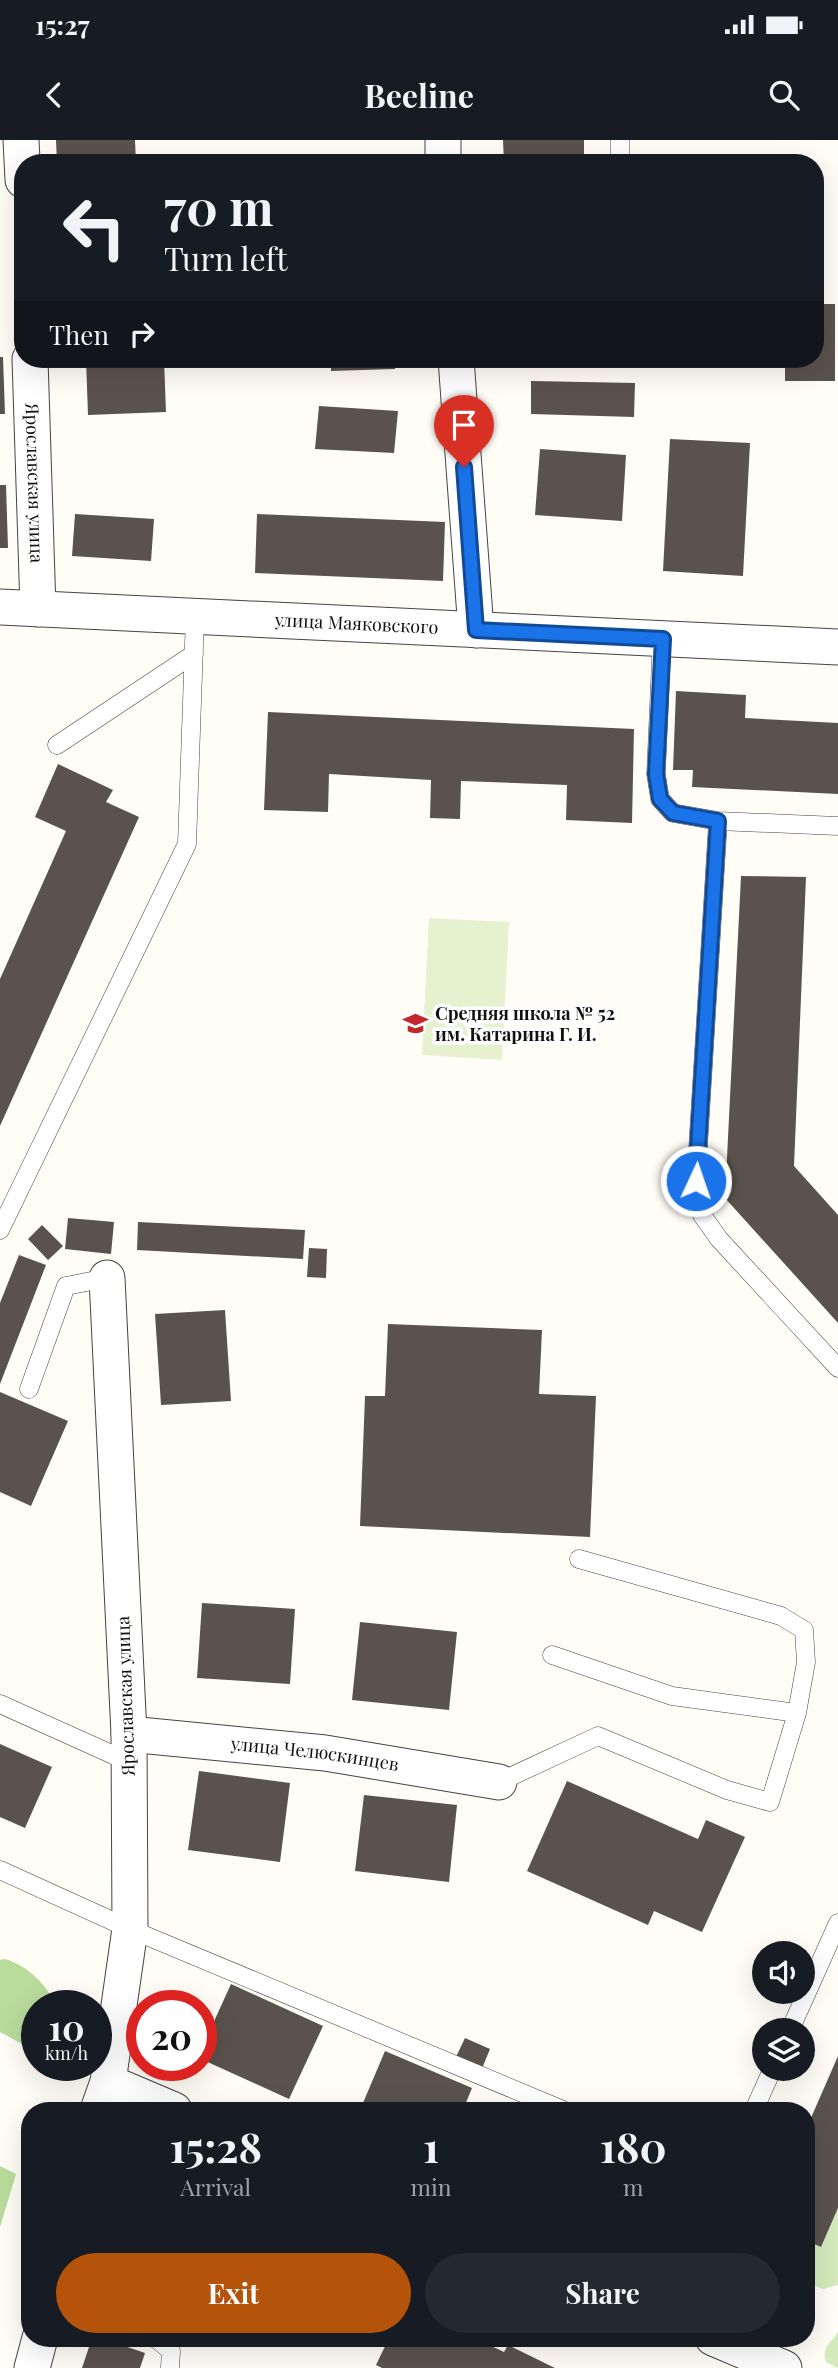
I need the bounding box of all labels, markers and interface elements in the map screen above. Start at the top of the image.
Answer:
text: 15:27 [35,7,90,42]
text: Beeline [364,73,474,116]
icon: back [35,76,73,114]
icon: search [765,76,803,114]
text: 70 m [164,173,274,238]
icon: left [49,182,140,273]
text: Turn left [164,236,288,279]
icon: right [123,315,161,353]
text: Then [49,317,109,352]
pin [434,395,494,467]
street label: Ярославская улица [20,402,50,563]
icon: arrive [445,406,483,444]
street label: улица Маяковского [273,607,439,639]
place label: Средняя школа № 52 им. Катарина Г. И. [435,1001,615,1046]
school or university icon: Средняя школа № 52 им. Катарина Г. И. [401,1010,429,1038]
position arrow [659,1144,733,1218]
street label: Ярославская улица [110,1616,140,1777]
street label: улица Челюскинцев [229,1731,401,1776]
map controls [752,1941,815,2081]
button: sound [752,1941,815,2004]
speed limit sign: 20 [126,1990,217,2081]
text: 10 [49,2003,84,2050]
button: layers [752,2018,815,2081]
text: km/h [45,2041,88,2065]
text: 15:28 [169,2118,262,2174]
text: 1 [423,2118,439,2174]
text: 180 [600,2118,667,2174]
text: Arrival [180,2171,251,2202]
text: min [410,2171,451,2202]
text: m [623,2171,643,2202]
button: Exit [56,2253,411,2333]
button: Share [425,2253,780,2333]

